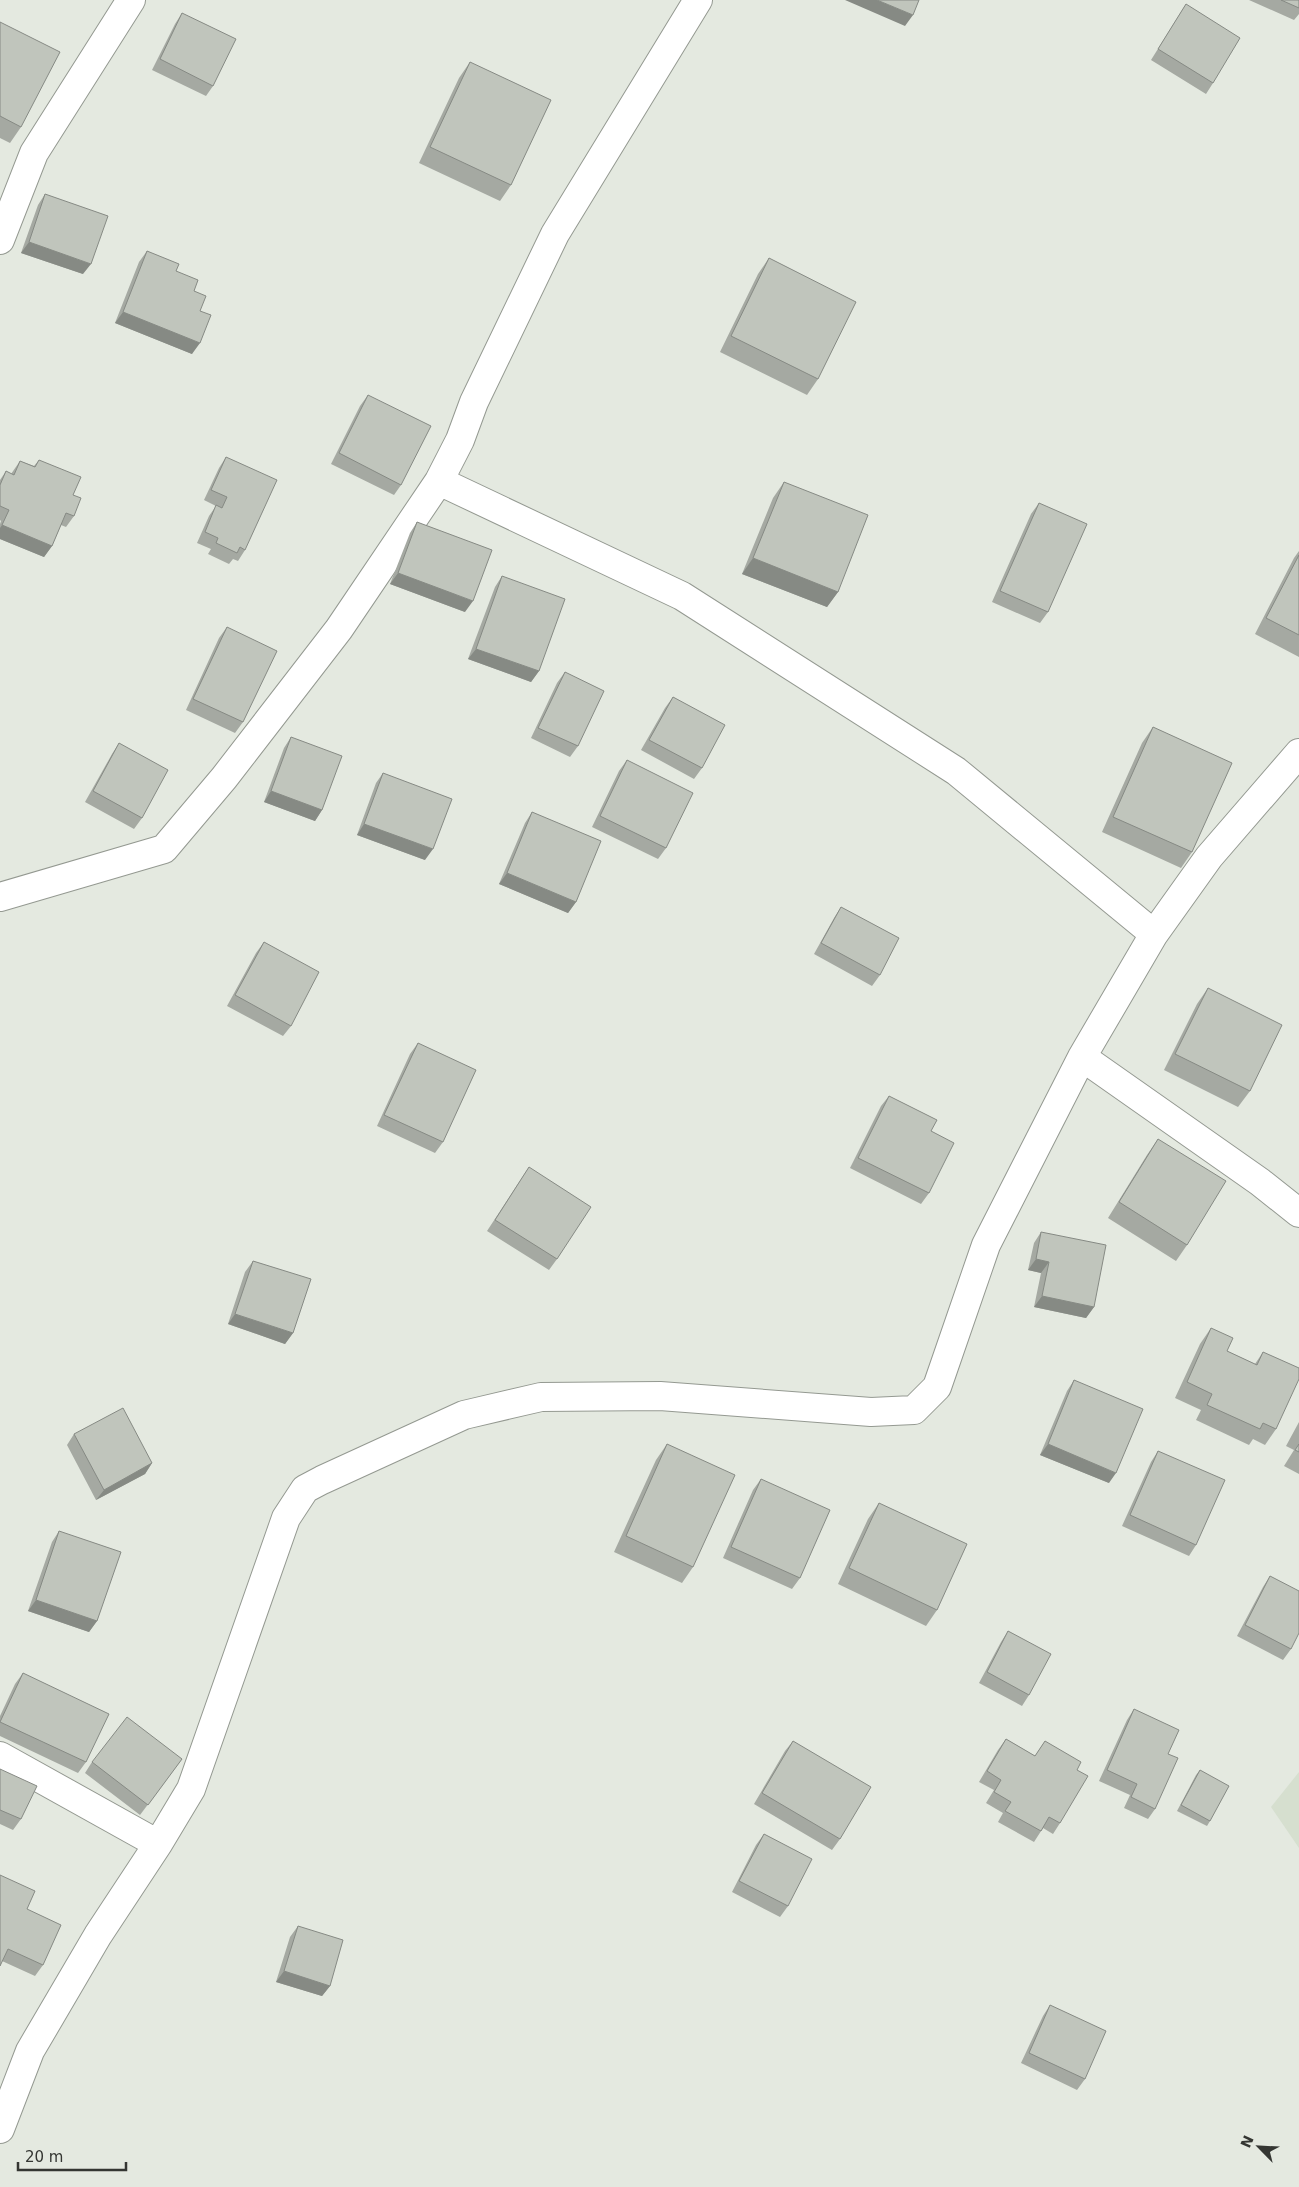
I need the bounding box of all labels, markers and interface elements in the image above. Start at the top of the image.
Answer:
north arrow [1234,2122,1284,2172]
text: N [1237,2133,1257,2150]
scale bar [18,2140,125,2172]
text: 20 m [25,2148,63,2166]

